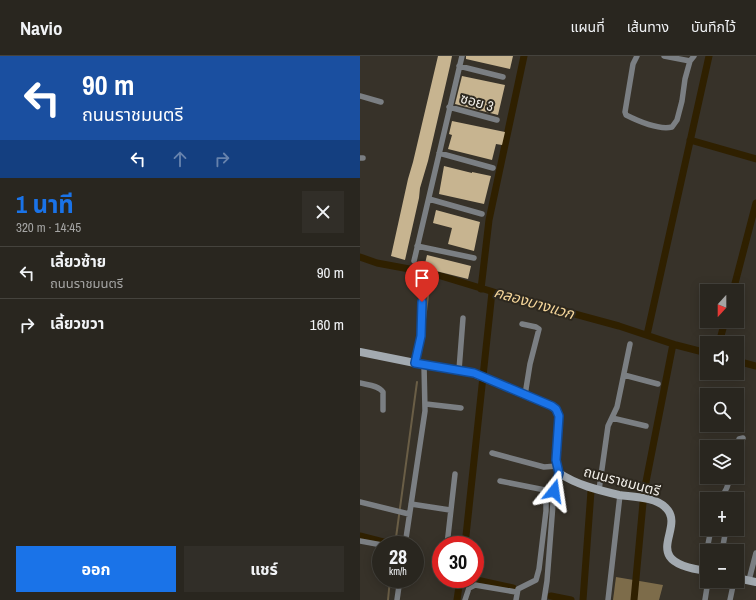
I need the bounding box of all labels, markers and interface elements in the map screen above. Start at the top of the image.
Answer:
text: Navio [20,15,62,41]
text: แผนที่ [571,18,605,36]
text: เส้นทาง [627,18,669,36]
text: บันทึกไว้ [691,18,736,36]
text: 90 m [82,66,134,104]
icon: left [16,72,68,124]
street label: ซอย 3 [458,89,496,115]
text: ถนนราชมนตรี [82,102,183,127]
icon: left [127,148,149,170]
icon: ahead [169,148,191,170]
icon: right [211,148,233,170]
text: 1 นาที [16,188,74,220]
button: close [302,191,344,233]
text: 320 m · 14:45 [16,219,81,236]
text: เลี้ยวซ้าย [50,251,106,272]
pin [405,261,439,302]
icon: left [16,262,38,284]
text: 90 m [317,262,344,283]
icon: arrive [411,267,433,289]
text: ถนนราชมนตรี [50,275,123,292]
water label: คลองบางแวก [492,281,578,324]
north arrow [700,284,744,328]
map controls [700,284,744,588]
text: เลี้ยวขวา [50,313,104,334]
icon: right [16,314,38,336]
text: 160 m [310,314,344,335]
button: sound [700,336,744,380]
button: search [700,388,744,432]
button: layers [700,440,744,484]
street label: ถนนราชมนตรี [582,462,663,500]
position arrow [533,470,575,512]
button: + [700,492,744,536]
speed limit sign: 30 [432,536,484,588]
text: 28 [389,543,407,570]
button: − [700,544,744,588]
button: ออก [16,546,176,592]
button: แชร์ [184,546,344,592]
text: km/h [389,565,407,578]

